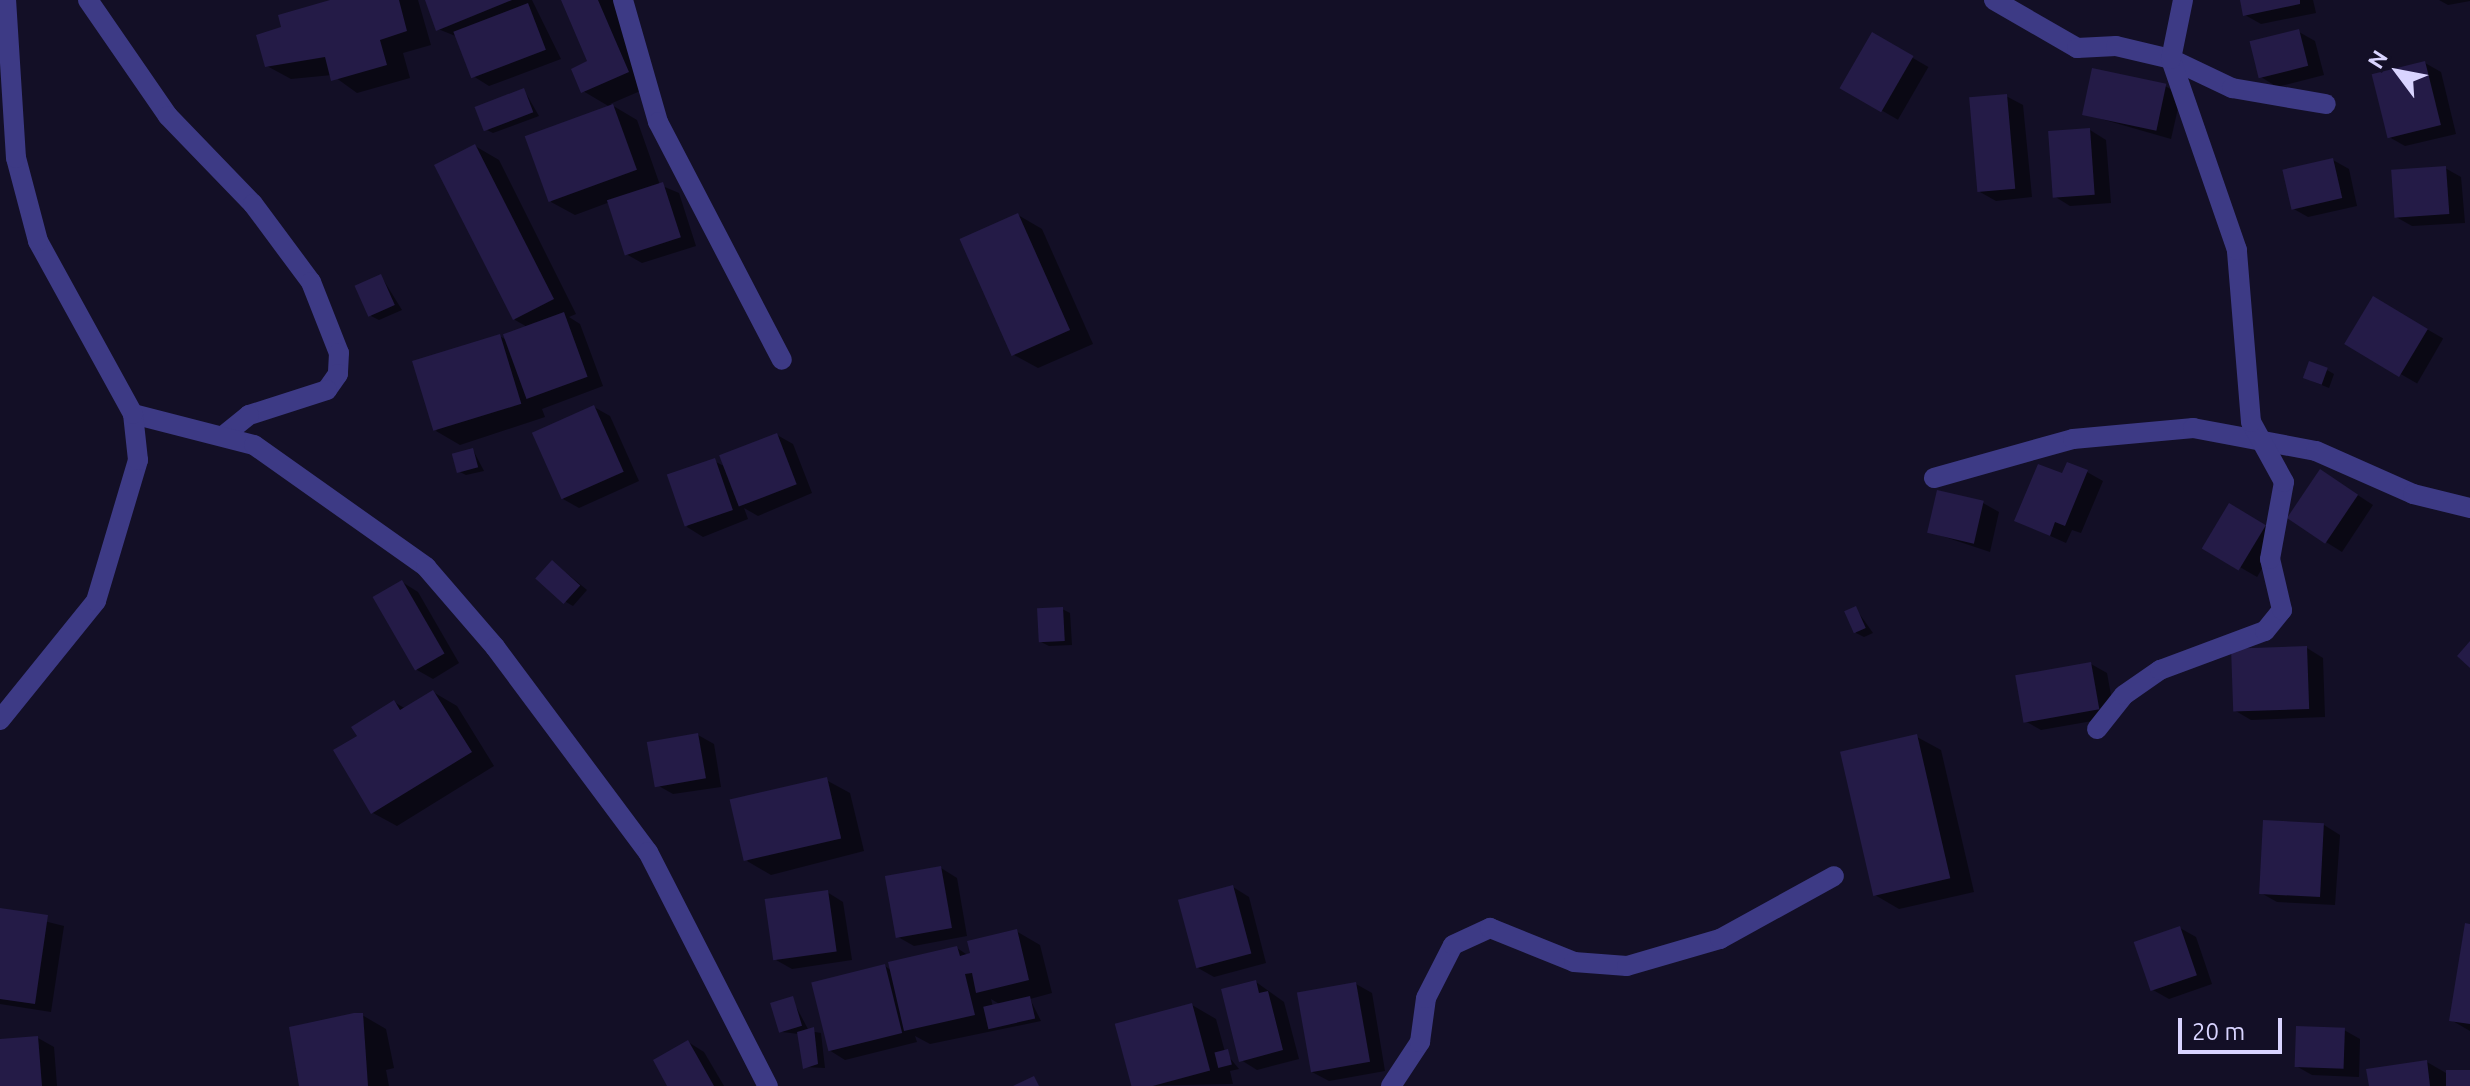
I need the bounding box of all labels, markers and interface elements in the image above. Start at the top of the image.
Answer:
north arrow [2358,32,2438,112]
text: N [2362,45,2392,73]
scale bar [2182,1002,2286,1052]
text: 20 m [2192,1018,2245,1045]

